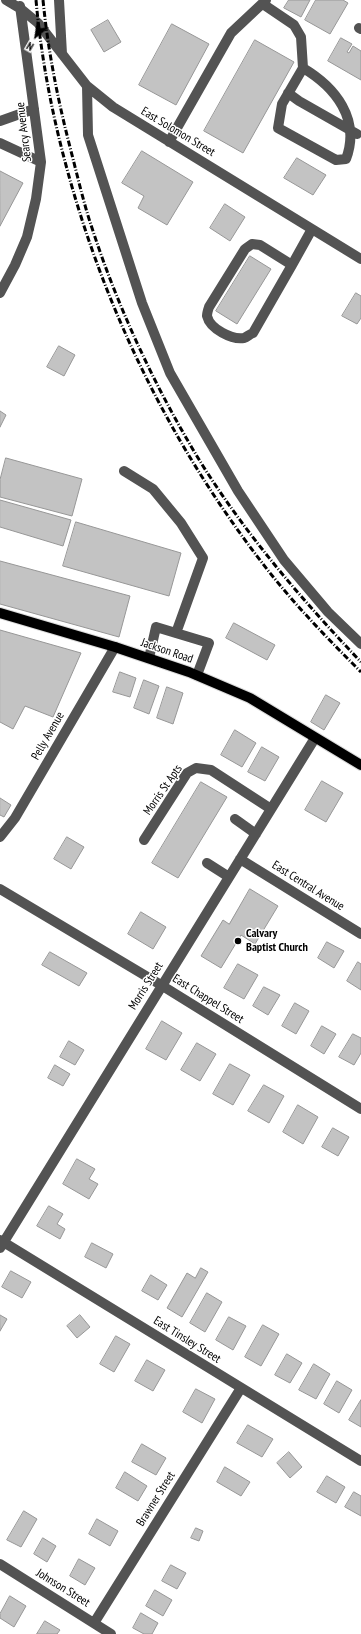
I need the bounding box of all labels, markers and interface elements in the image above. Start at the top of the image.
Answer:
north arrow [16,16,56,56]
text: N [24,39,36,54]
street label: Searcy Avenue [13,101,35,163]
street label: East Solomon Street [138,104,218,160]
street label: Jackson Road [139,635,195,667]
street label: Pelly Avenue [29,709,67,763]
street label: Morris St Apts [141,762,185,818]
street label: East Central Avenue [269,858,347,914]
place label: Calvary Baptist Church [246,927,308,955]
marker: Calvary Baptist Church [233,936,243,946]
street label: Morris Street [126,960,166,1012]
street label: East Chappel Street [170,971,246,1027]
street label: East Tinsley Street [151,1314,223,1366]
street label: Brawner Street [134,1469,178,1529]
street label: Johnson Street [34,1566,92,1610]

